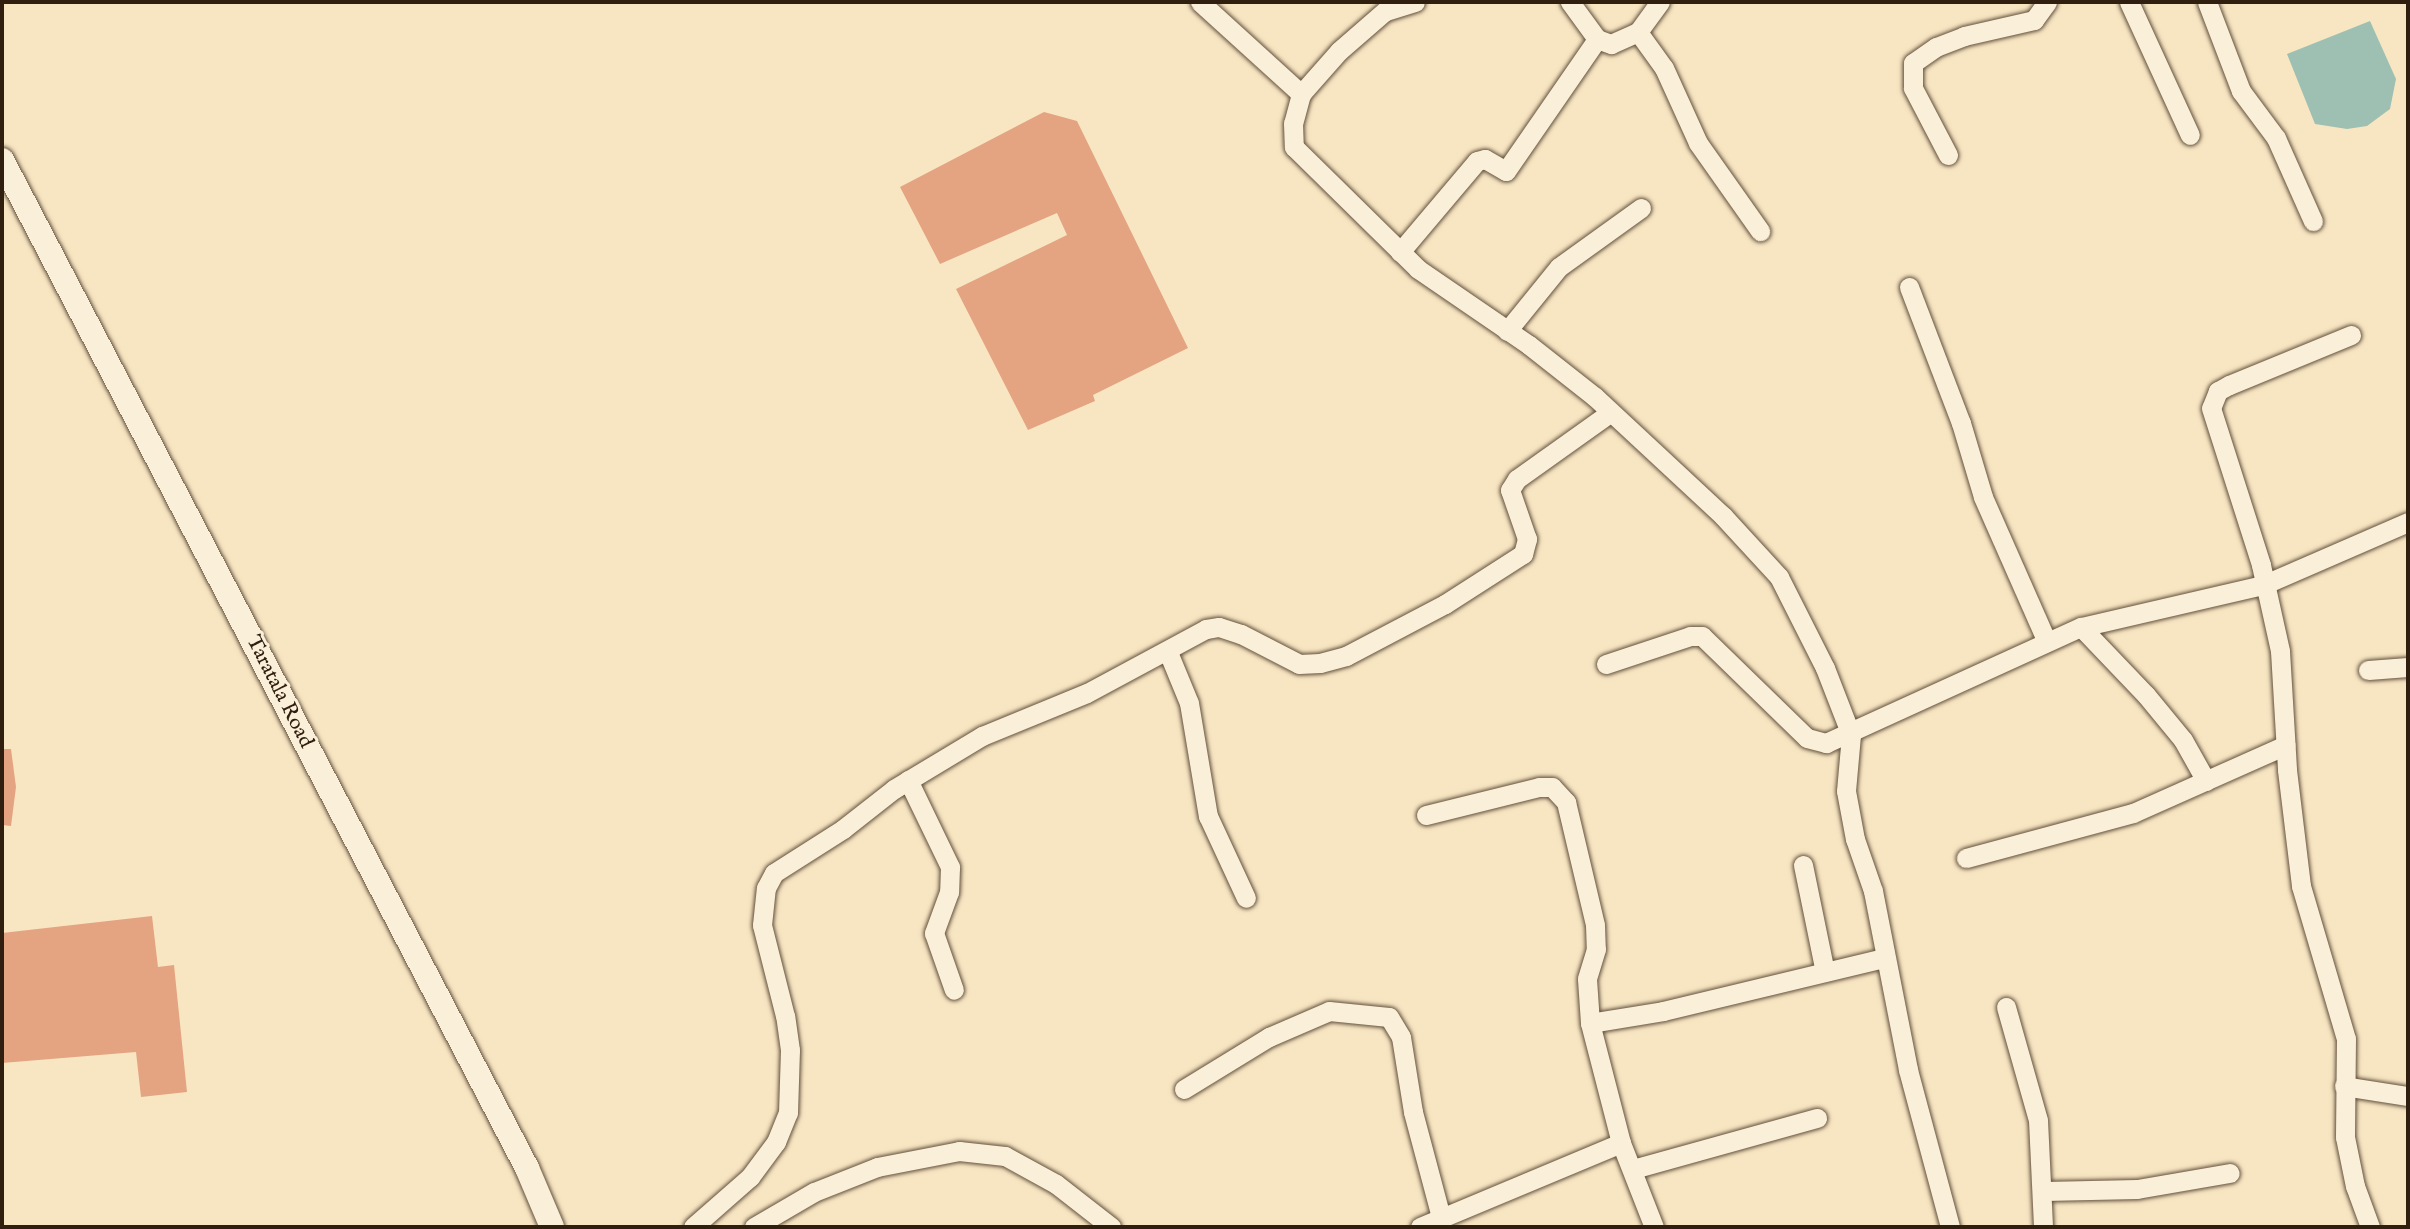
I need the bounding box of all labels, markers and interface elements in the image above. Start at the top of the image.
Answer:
street label: Taratala Road [240,632,318,752]

